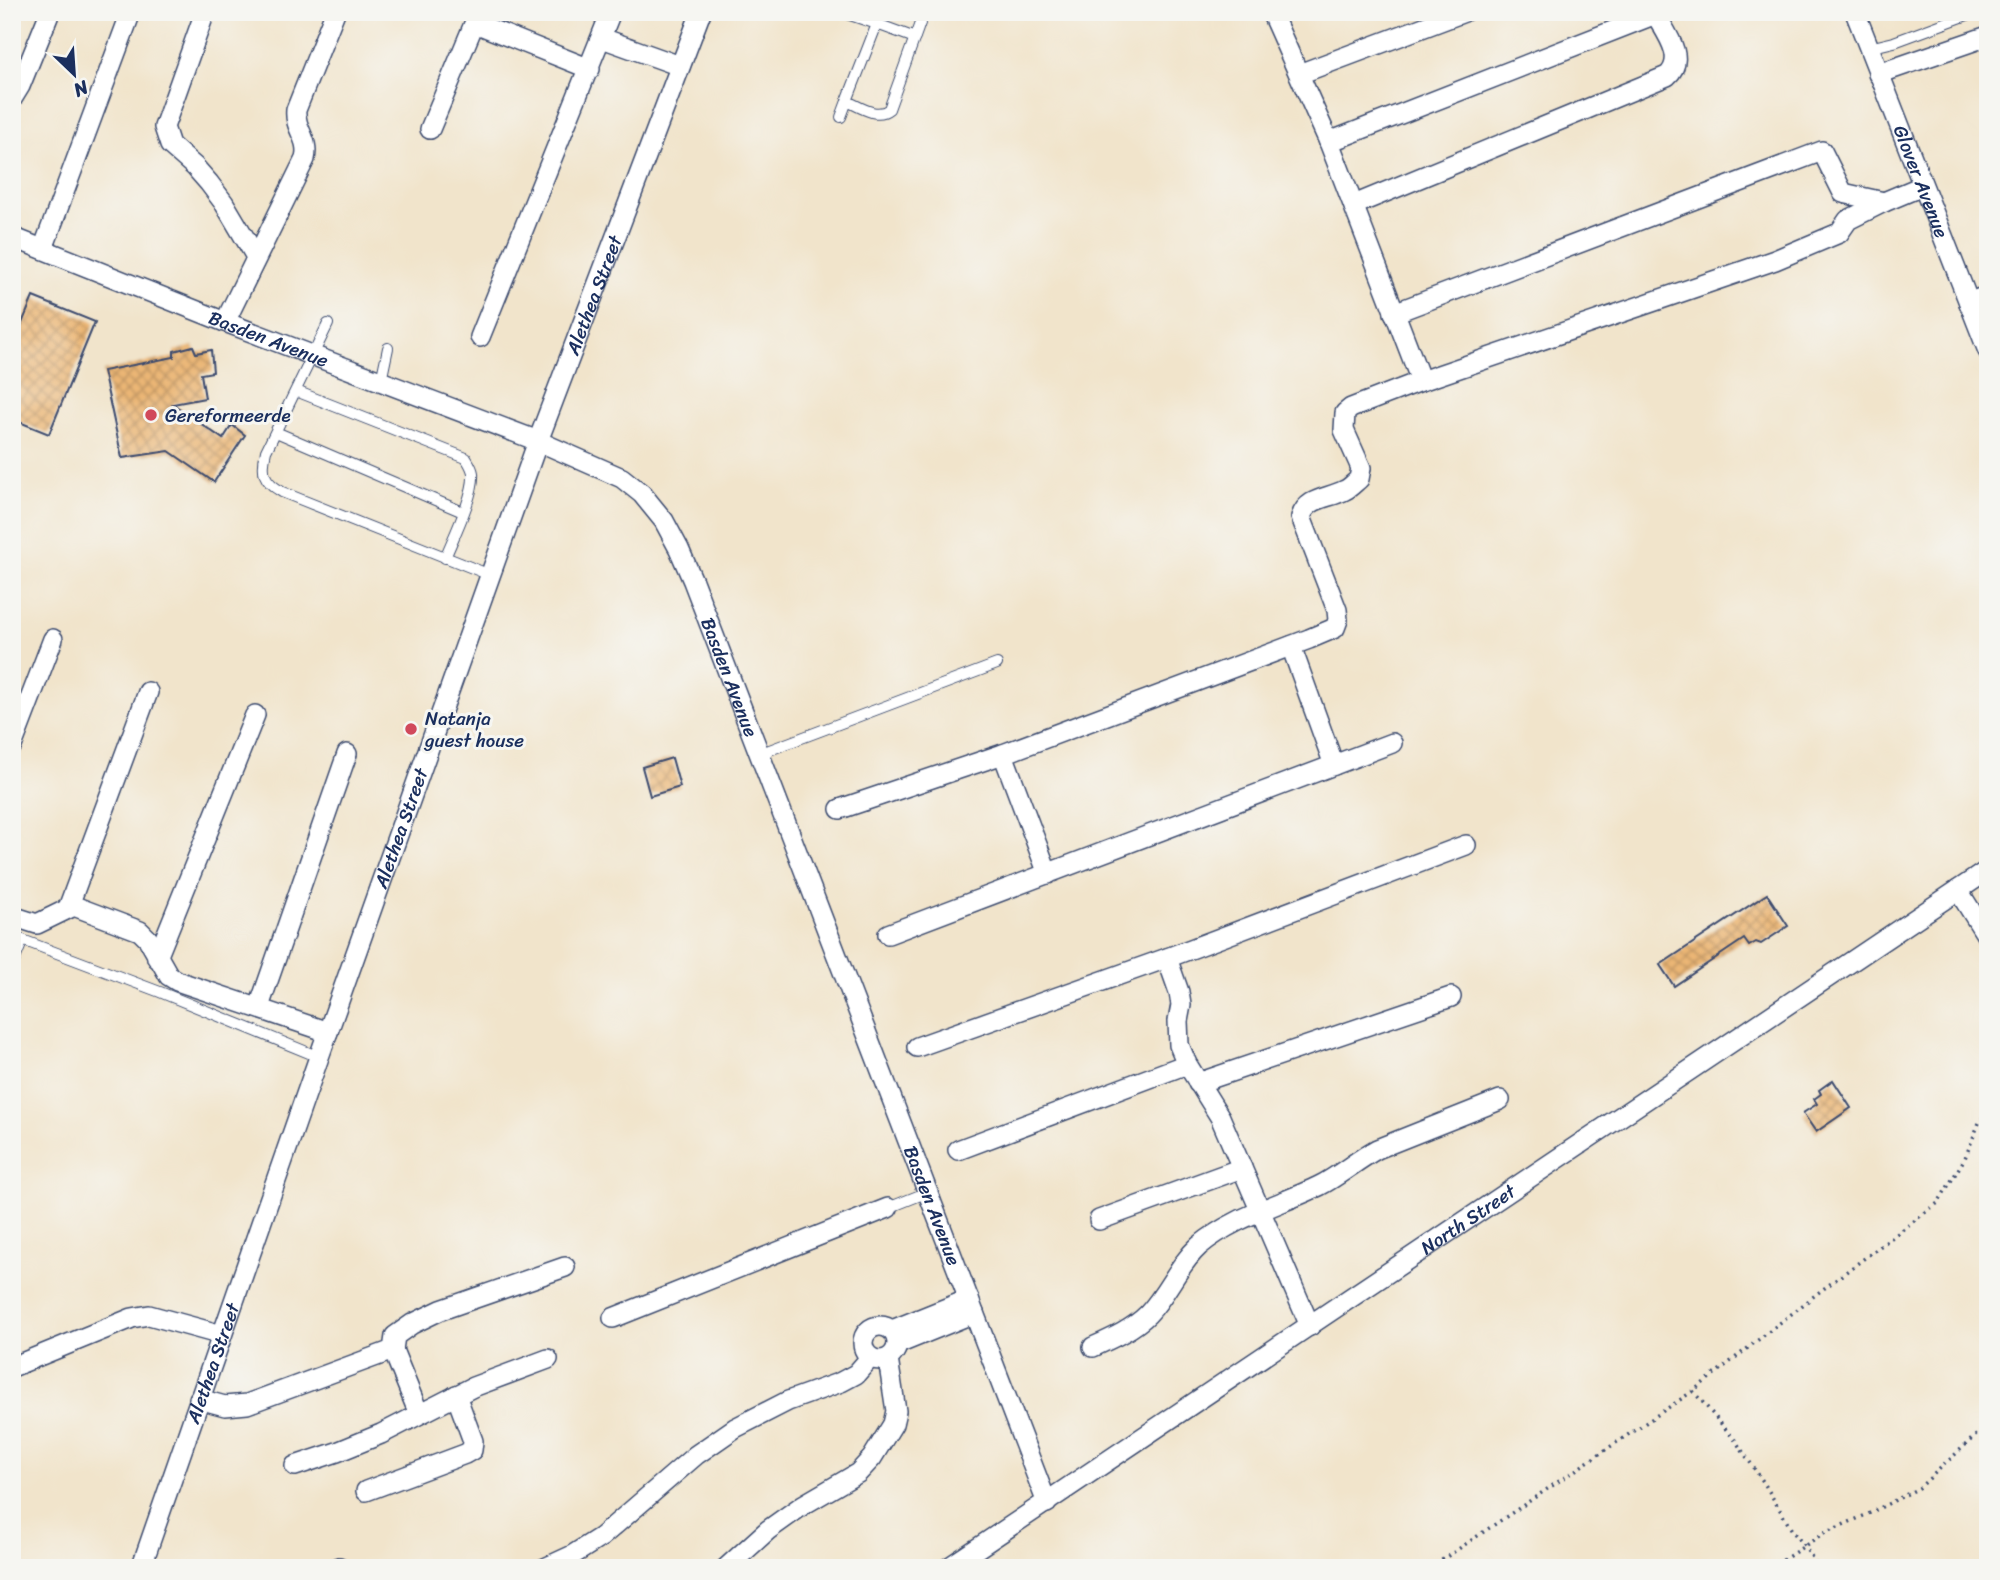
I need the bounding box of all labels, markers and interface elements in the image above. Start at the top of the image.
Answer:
north arrow [38,38,108,108]
text: N [67,71,95,107]
street label: Glover Avenue [1884,120,1958,243]
street label: Alethea Street [556,229,632,361]
street label: Basden Avenue [203,301,333,377]
place label: Gereformeerde [165,399,291,432]
marker: Gereformeerde [143,407,159,423]
street label: Basden Avenue [691,612,767,742]
place label: Natanja guest house [423,702,524,757]
marker: Natanja guest house [403,721,419,737]
street label: Alethea Street [364,762,438,894]
street label: Basden Avenue [894,1141,970,1271]
street label: North Street [1414,1175,1524,1264]
street label: Alethea Street [176,1297,250,1429]

